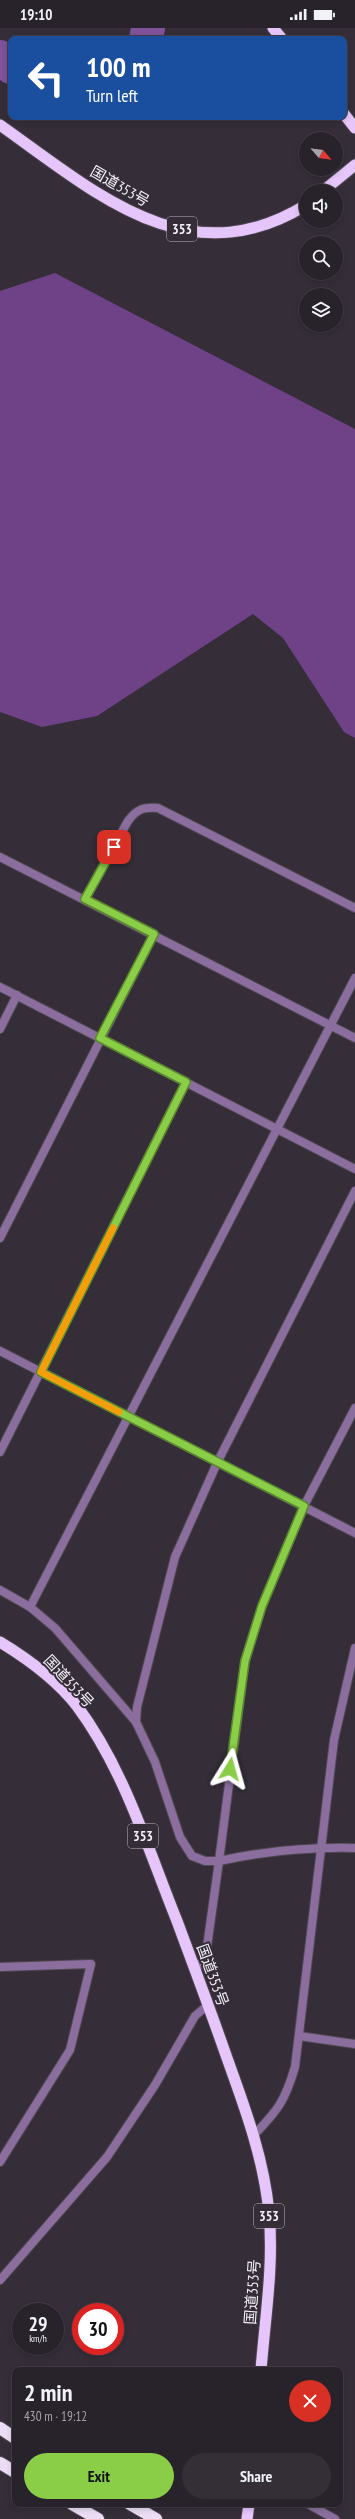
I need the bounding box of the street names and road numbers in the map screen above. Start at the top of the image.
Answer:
street label: 国道353号 [87,161,153,211]
road number: 353 [167,217,197,241]
street label: 国道353号 [40,1651,98,1711]
road number: 353 [128,1824,158,1848]
street label: 国道353号 [193,1941,233,2009]
road number: 353 [254,2204,284,2228]
street label: 国道353号 [240,2259,264,2325]

